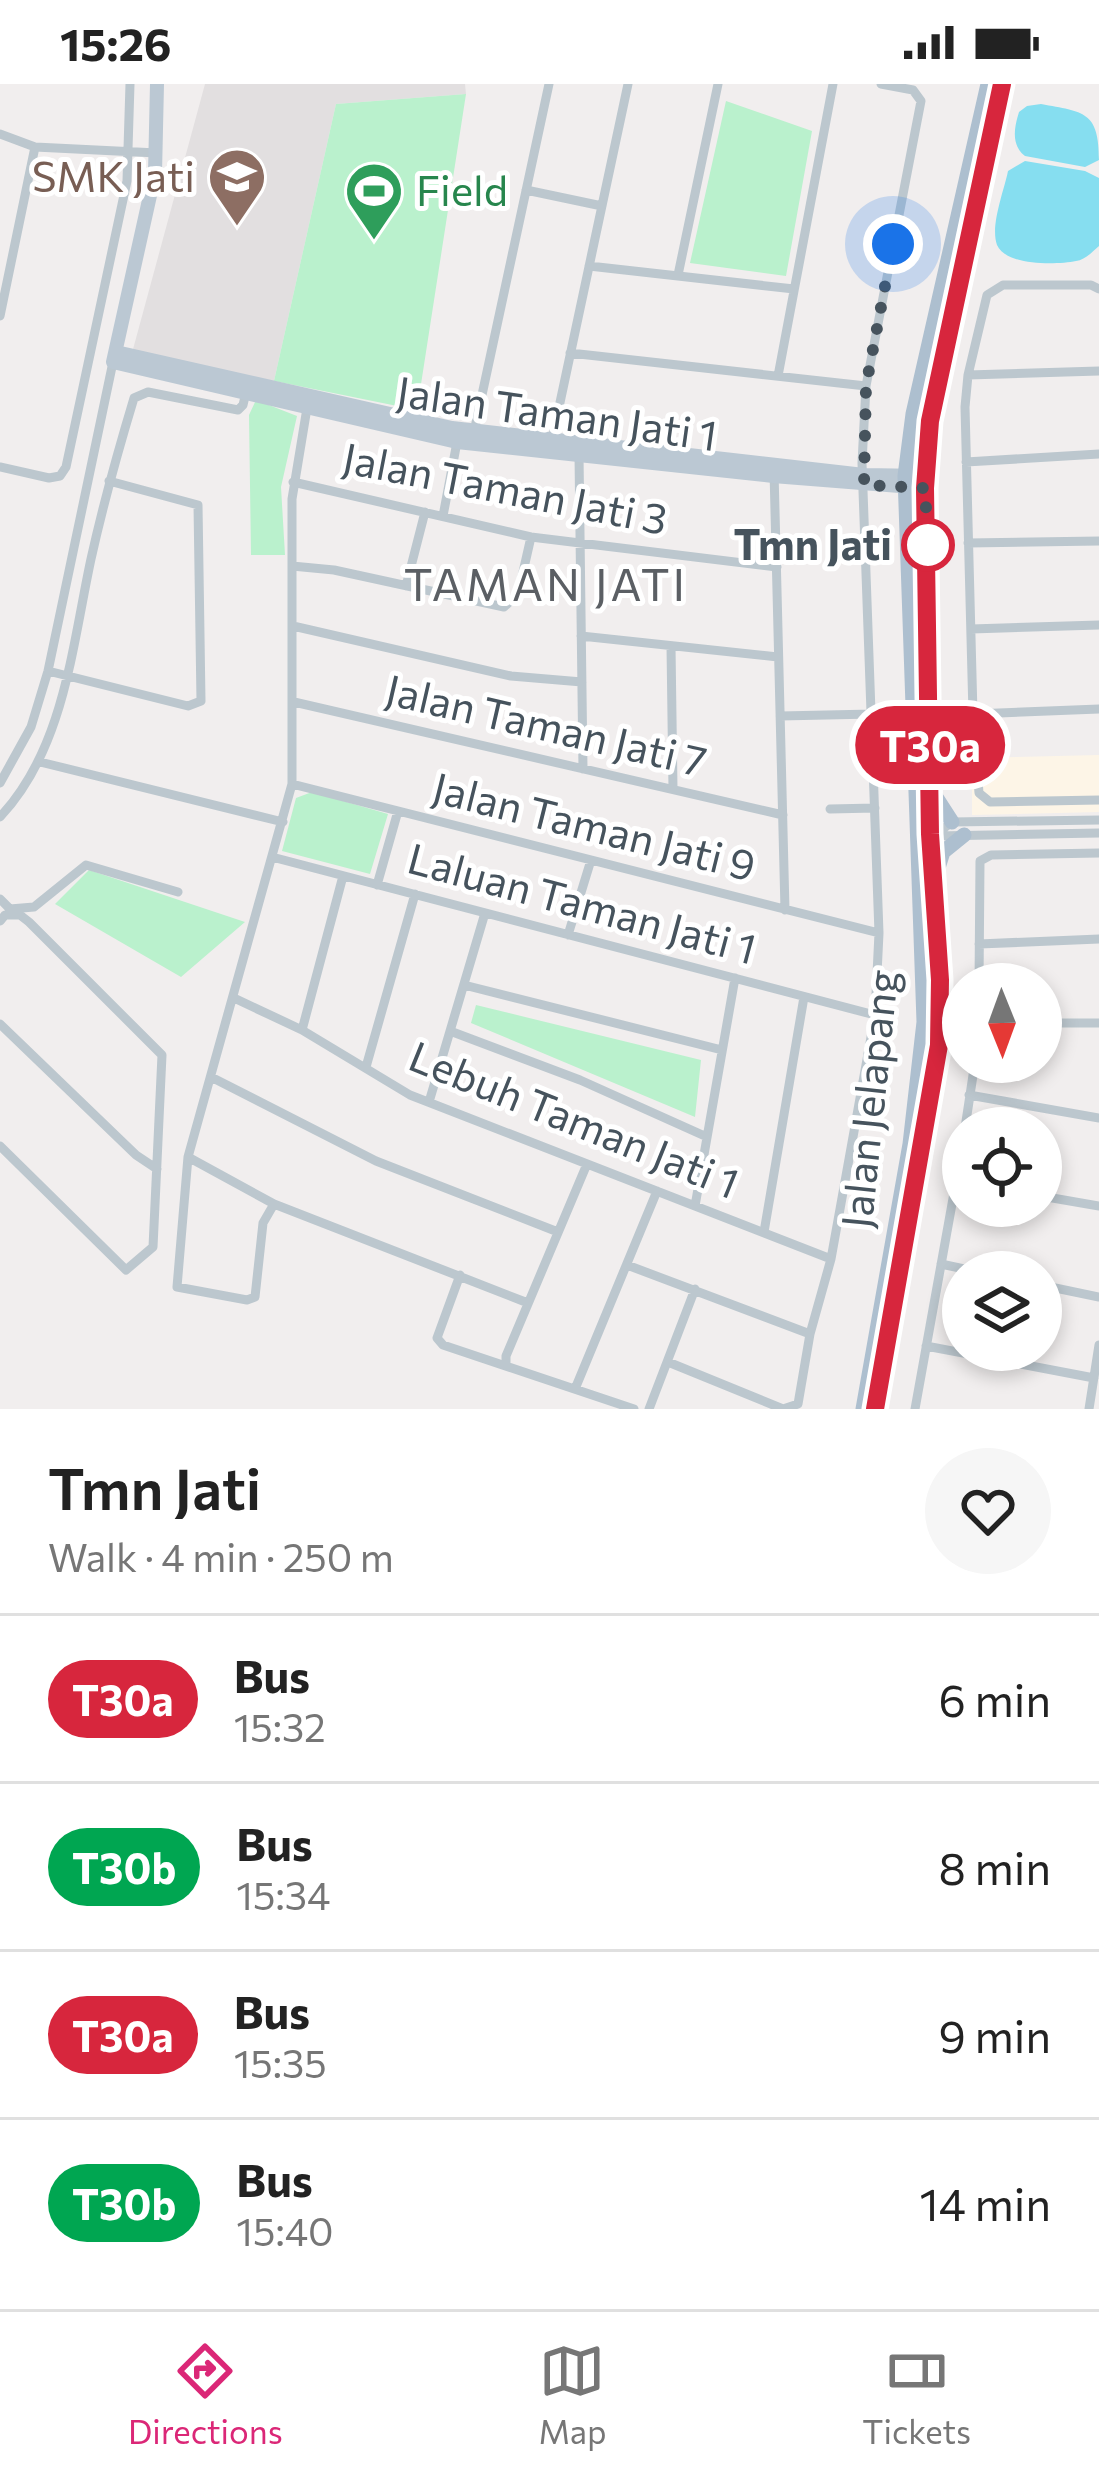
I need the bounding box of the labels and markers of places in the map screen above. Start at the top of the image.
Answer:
school or university icon: SMK Jati [206,146,268,228]
place label: SMK Jati [32,149,195,201]
sports icon: Field [343,160,405,242]
place label: Field [416,163,508,215]
place label: Tmn Jati [734,517,892,569]
marker: Tmn Jati [903,520,953,570]

